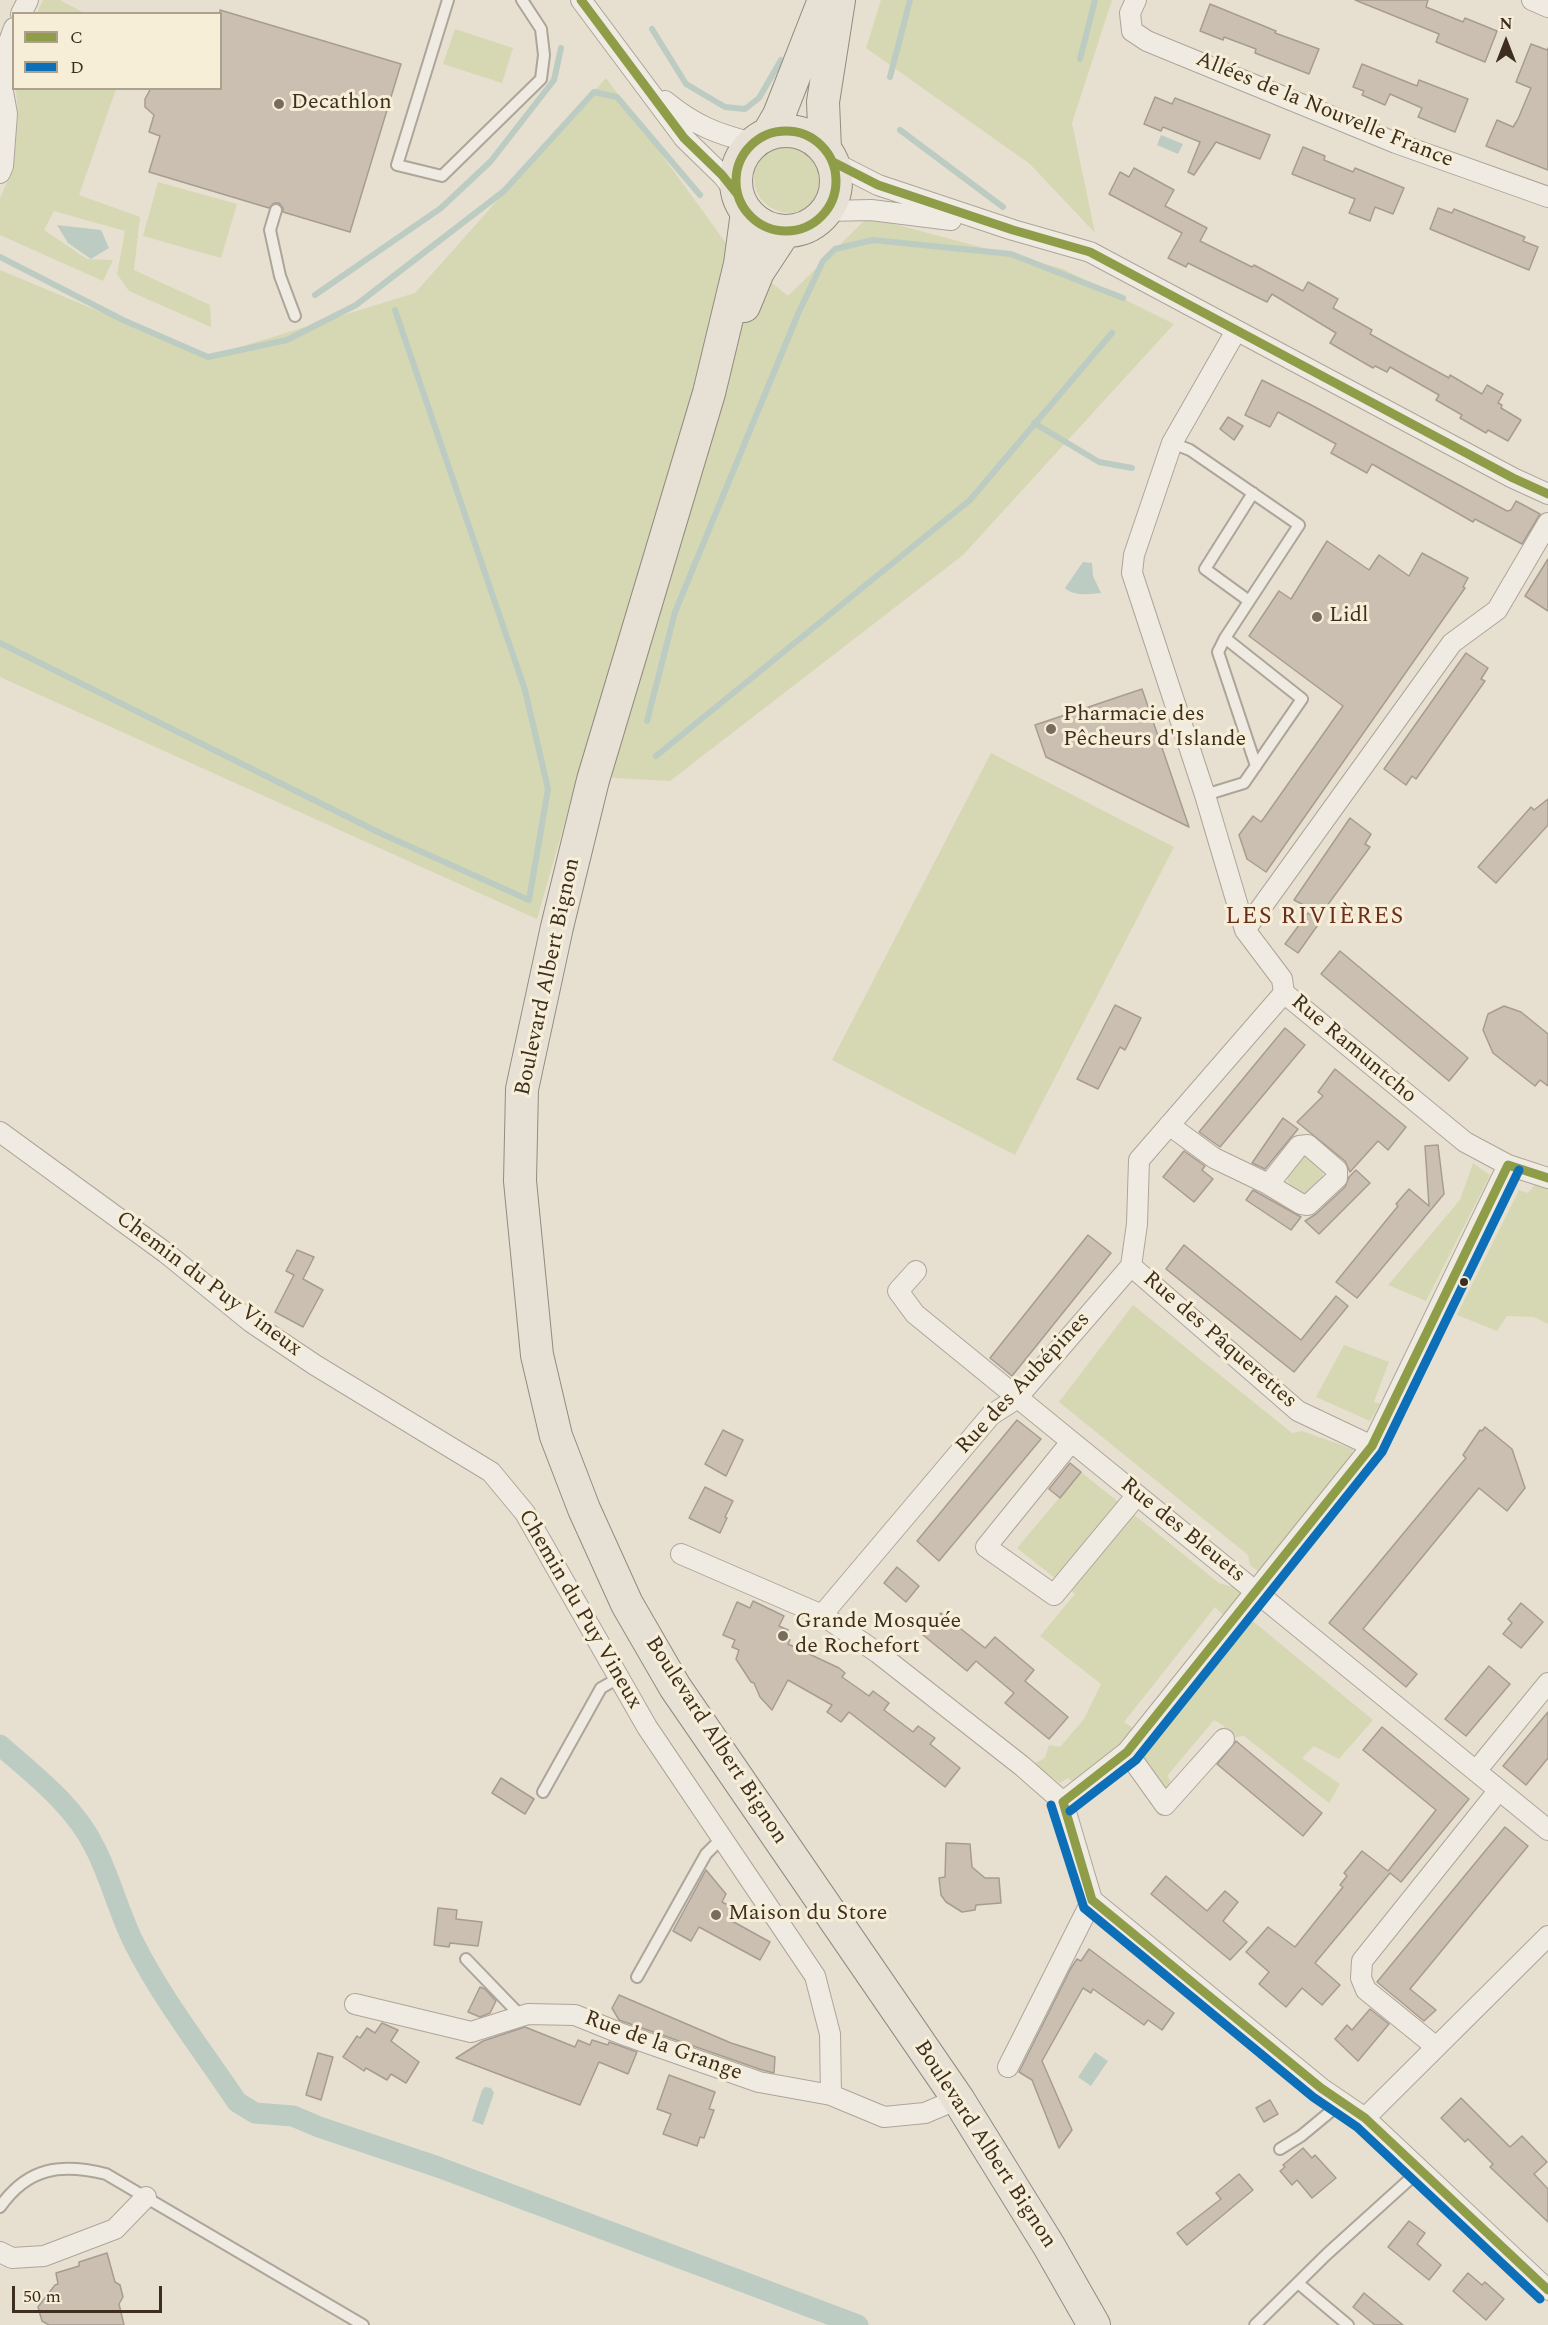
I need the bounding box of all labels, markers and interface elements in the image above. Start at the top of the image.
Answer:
legend [12,12,222,90]
north arrow [1476,12,1536,72]
text: N [1499,12,1513,36]
text: C [70,24,83,51]
street label: Allées de la Nouvelle France [1191,47,1457,175]
text: D [70,54,84,81]
place label: Decathlon [291,91,392,117]
marker: Decathlon [272,97,286,111]
place label: Lidl [1329,604,1369,630]
marker: Lidl [1310,610,1324,624]
place label: Pharmacie des Pêcheurs d'Islande [1063,703,1246,754]
marker: Pharmacie des Pêcheurs d'Islande [1044,722,1058,736]
street label: Boulevard Albert Bignon [511,856,587,1098]
district label: LES RIVIÈRES [1225,904,1405,932]
street label: Rue Ramuntcho [1285,990,1421,1110]
street label: Chemin du Puy Vineux [110,1206,306,1364]
street label: Rue des Pâquerettes [1136,1267,1302,1415]
unlabelled marker [1458,1276,1470,1288]
street label: Rue des Aubépines [951,1307,1097,1461]
street label: Rue des Bleuets [1114,1473,1250,1589]
street label: Chemin du Puy Vineux [511,1506,647,1714]
place label: Grande Mosquée de Rochefort [795,1610,961,1662]
marker: Grande Mosquée de Rochefort [776,1629,790,1643]
street label: Boulevard Albert Bignon [638,1632,792,1850]
place label: Maison du Store [728,1902,888,1928]
marker: Maison du Store [709,1908,723,1922]
street label: Rue de la Grange [581,2006,745,2088]
street label: Boulevard Albert Bignon [907,2036,1061,2254]
scale bar [15,2274,165,2312]
text: 50 m [23,2283,61,2310]

